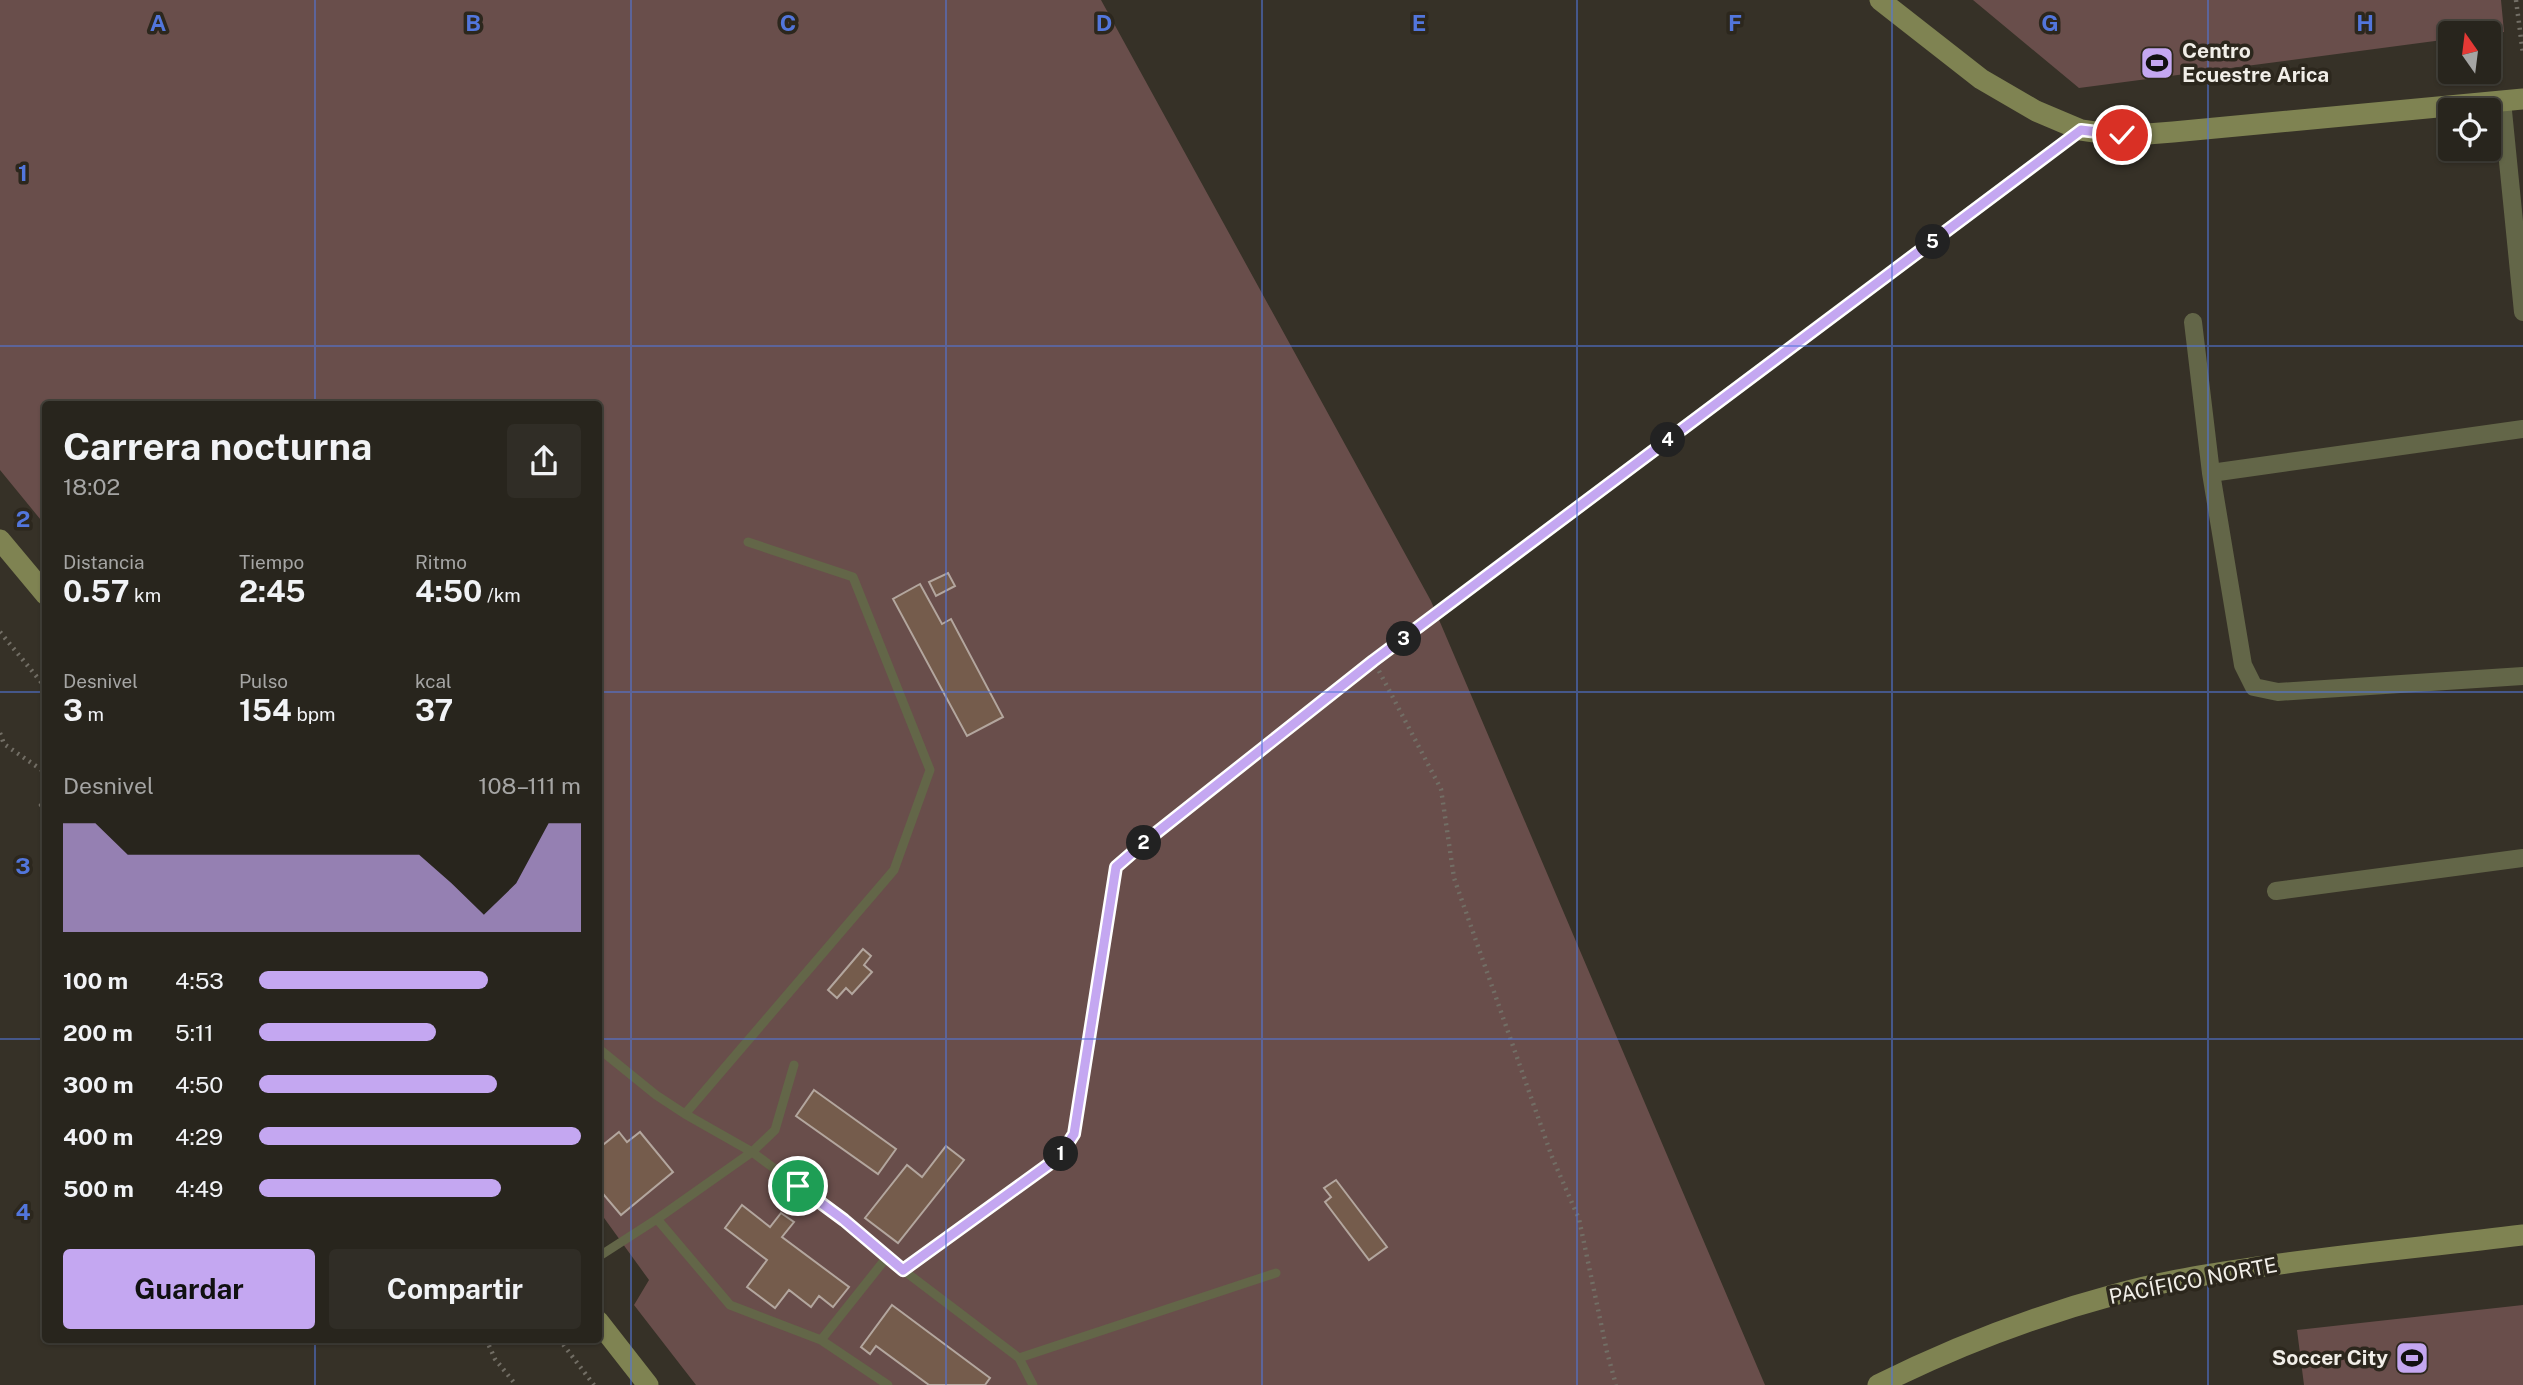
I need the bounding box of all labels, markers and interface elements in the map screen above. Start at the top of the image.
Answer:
text: A [150,9,167,36]
text: B [465,9,481,36]
text: C [780,9,796,36]
text: D [1096,9,1112,36]
text: E [1412,9,1426,36]
text: F [1728,9,1742,36]
text: G [2041,9,2059,36]
text: H [2356,9,2374,36]
north arrow [2438,21,2501,84]
map controls [2438,21,2501,161]
place label: Centro Ecuestre Arica [2182,38,2329,87]
sports icon: Centro Ecuestre Arica [2138,44,2176,82]
button: locate [2438,98,2501,161]
pin [2092,105,2152,165]
icon: check [2103,116,2141,154]
text: 1 [18,159,28,186]
pin: 5 [1916,224,1951,260]
text: 5 [1926,230,1939,252]
pin: 4 [1650,422,1686,458]
text: Carrera nocturna [63,424,372,469]
button: share [507,424,581,498]
text: 4 [1661,428,1674,450]
text: 18:02 [63,473,120,500]
text: 2 [16,505,30,532]
text: Distancia [63,551,145,573]
text: Tiempo [239,551,304,573]
text: Ritmo [415,551,467,573]
text: 0.57 [63,573,129,609]
text: 2:45 [239,573,306,609]
text: 4:50 [415,573,482,609]
text: km [129,584,161,606]
text: /km [482,584,521,606]
pin: 3 [1386,622,1422,656]
text: 3 [1397,627,1410,649]
text: Desnivel [63,670,138,692]
text: Pulso [239,670,288,692]
text: kcal [415,670,452,692]
text: 3 [63,692,83,728]
text: 154 [239,692,292,728]
text: 37 [415,692,453,728]
text: m [83,703,104,725]
text: bpm [292,703,335,725]
text: Desnivel [63,772,154,799]
text: 108–111 m [478,772,581,799]
pin: 2 [1126,826,1162,860]
text: 2 [1137,831,1150,853]
text: 3 [15,852,31,879]
text: 100 m [63,967,128,994]
text: 4:53 [175,967,224,994]
text: 200 m [63,1019,133,1046]
text: 5:11 [175,1019,214,1046]
text: 300 m [63,1071,134,1098]
text: 4:50 [175,1071,223,1098]
text: 400 m [63,1123,133,1150]
text: 4:29 [175,1123,223,1150]
pin: 1 [1044,1136,1078,1172]
text: 1 [1056,1142,1065,1164]
pin [768,1156,828,1216]
icon: arrive [779,1167,817,1205]
text: 500 m [63,1175,134,1202]
text: 4:49 [175,1175,223,1202]
text: 4 [15,1198,31,1225]
button: Guardar [63,1249,315,1329]
button: Compartir [329,1249,581,1329]
street label: PACÍFICO NORTE [2107,1252,2279,1309]
sports icon: Soccer City [2393,1339,2431,1377]
place label: Soccer City [2272,1345,2388,1370]

